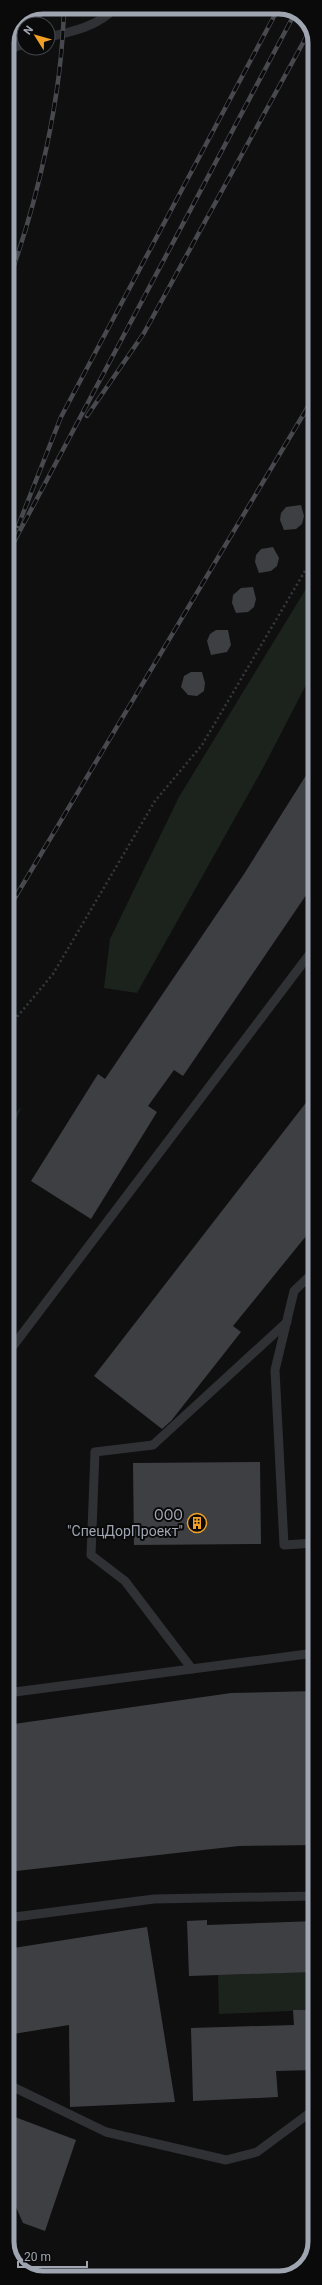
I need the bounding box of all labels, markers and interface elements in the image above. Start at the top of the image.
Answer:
north arrow [16,16,56,56]
text: N [21,23,36,37]
place label: ООО "СпецДорПроект" [67,1507,183,1539]
building icon: ООО "СпецДорПроект" [186,1512,208,1534]
scale bar [18,2243,87,2269]
text: 20 m [24,2250,51,2264]

